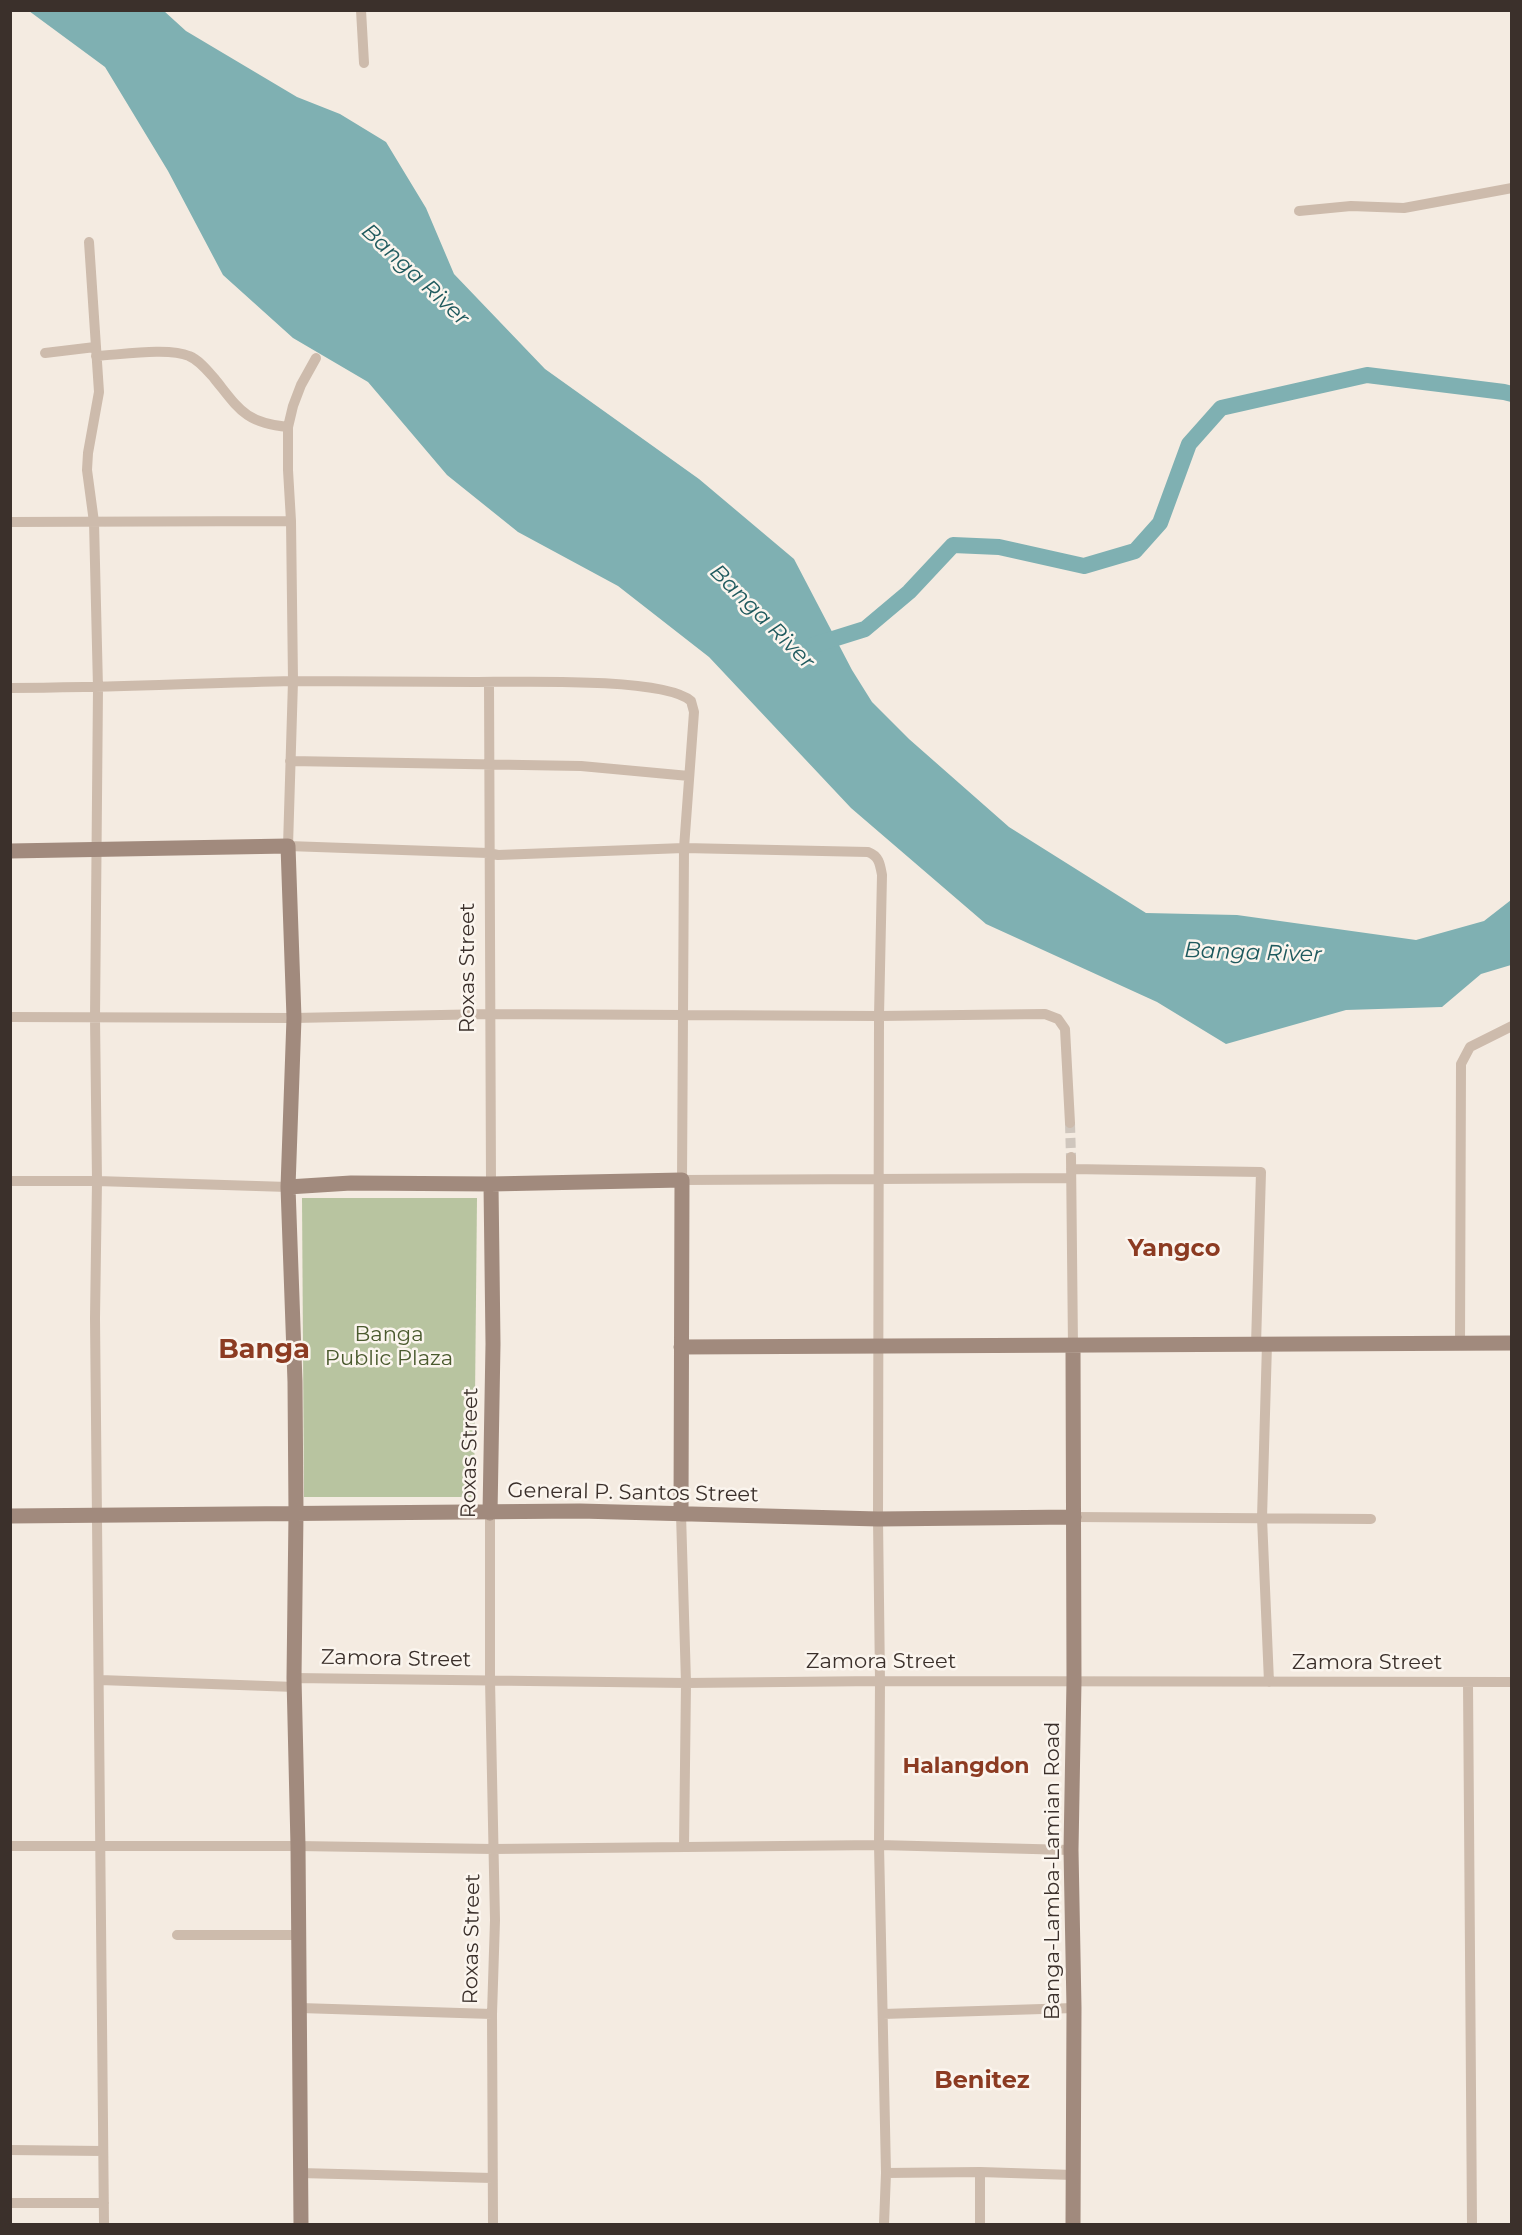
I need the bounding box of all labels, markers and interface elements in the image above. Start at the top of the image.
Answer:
water label: Banga River [356,218,474,332]
water label: Banga River [704,559,820,675]
street label: Roxas Street [455,903,481,1033]
water label: Banga River [1184,937,1322,969]
district label: Yangco [1128,1235,1220,1263]
park label: Banga Public Plaza [325,1322,453,1372]
district label: Banga [218,1334,310,1366]
street label: Roxas Street [456,1387,484,1519]
street label: General P. Santos Street [507,1478,759,1508]
street label: Zamora Street [321,1645,471,1673]
street label: Zamora Street [806,1649,956,1675]
street label: Zamora Street [1292,1650,1442,1676]
street label: Banga-Lamba-Lamian Road [1040,1722,1066,2020]
district label: Halangdon [902,1754,1030,1780]
street label: Roxas Street [458,1873,486,2005]
district label: Benitez [934,2067,1030,2095]

